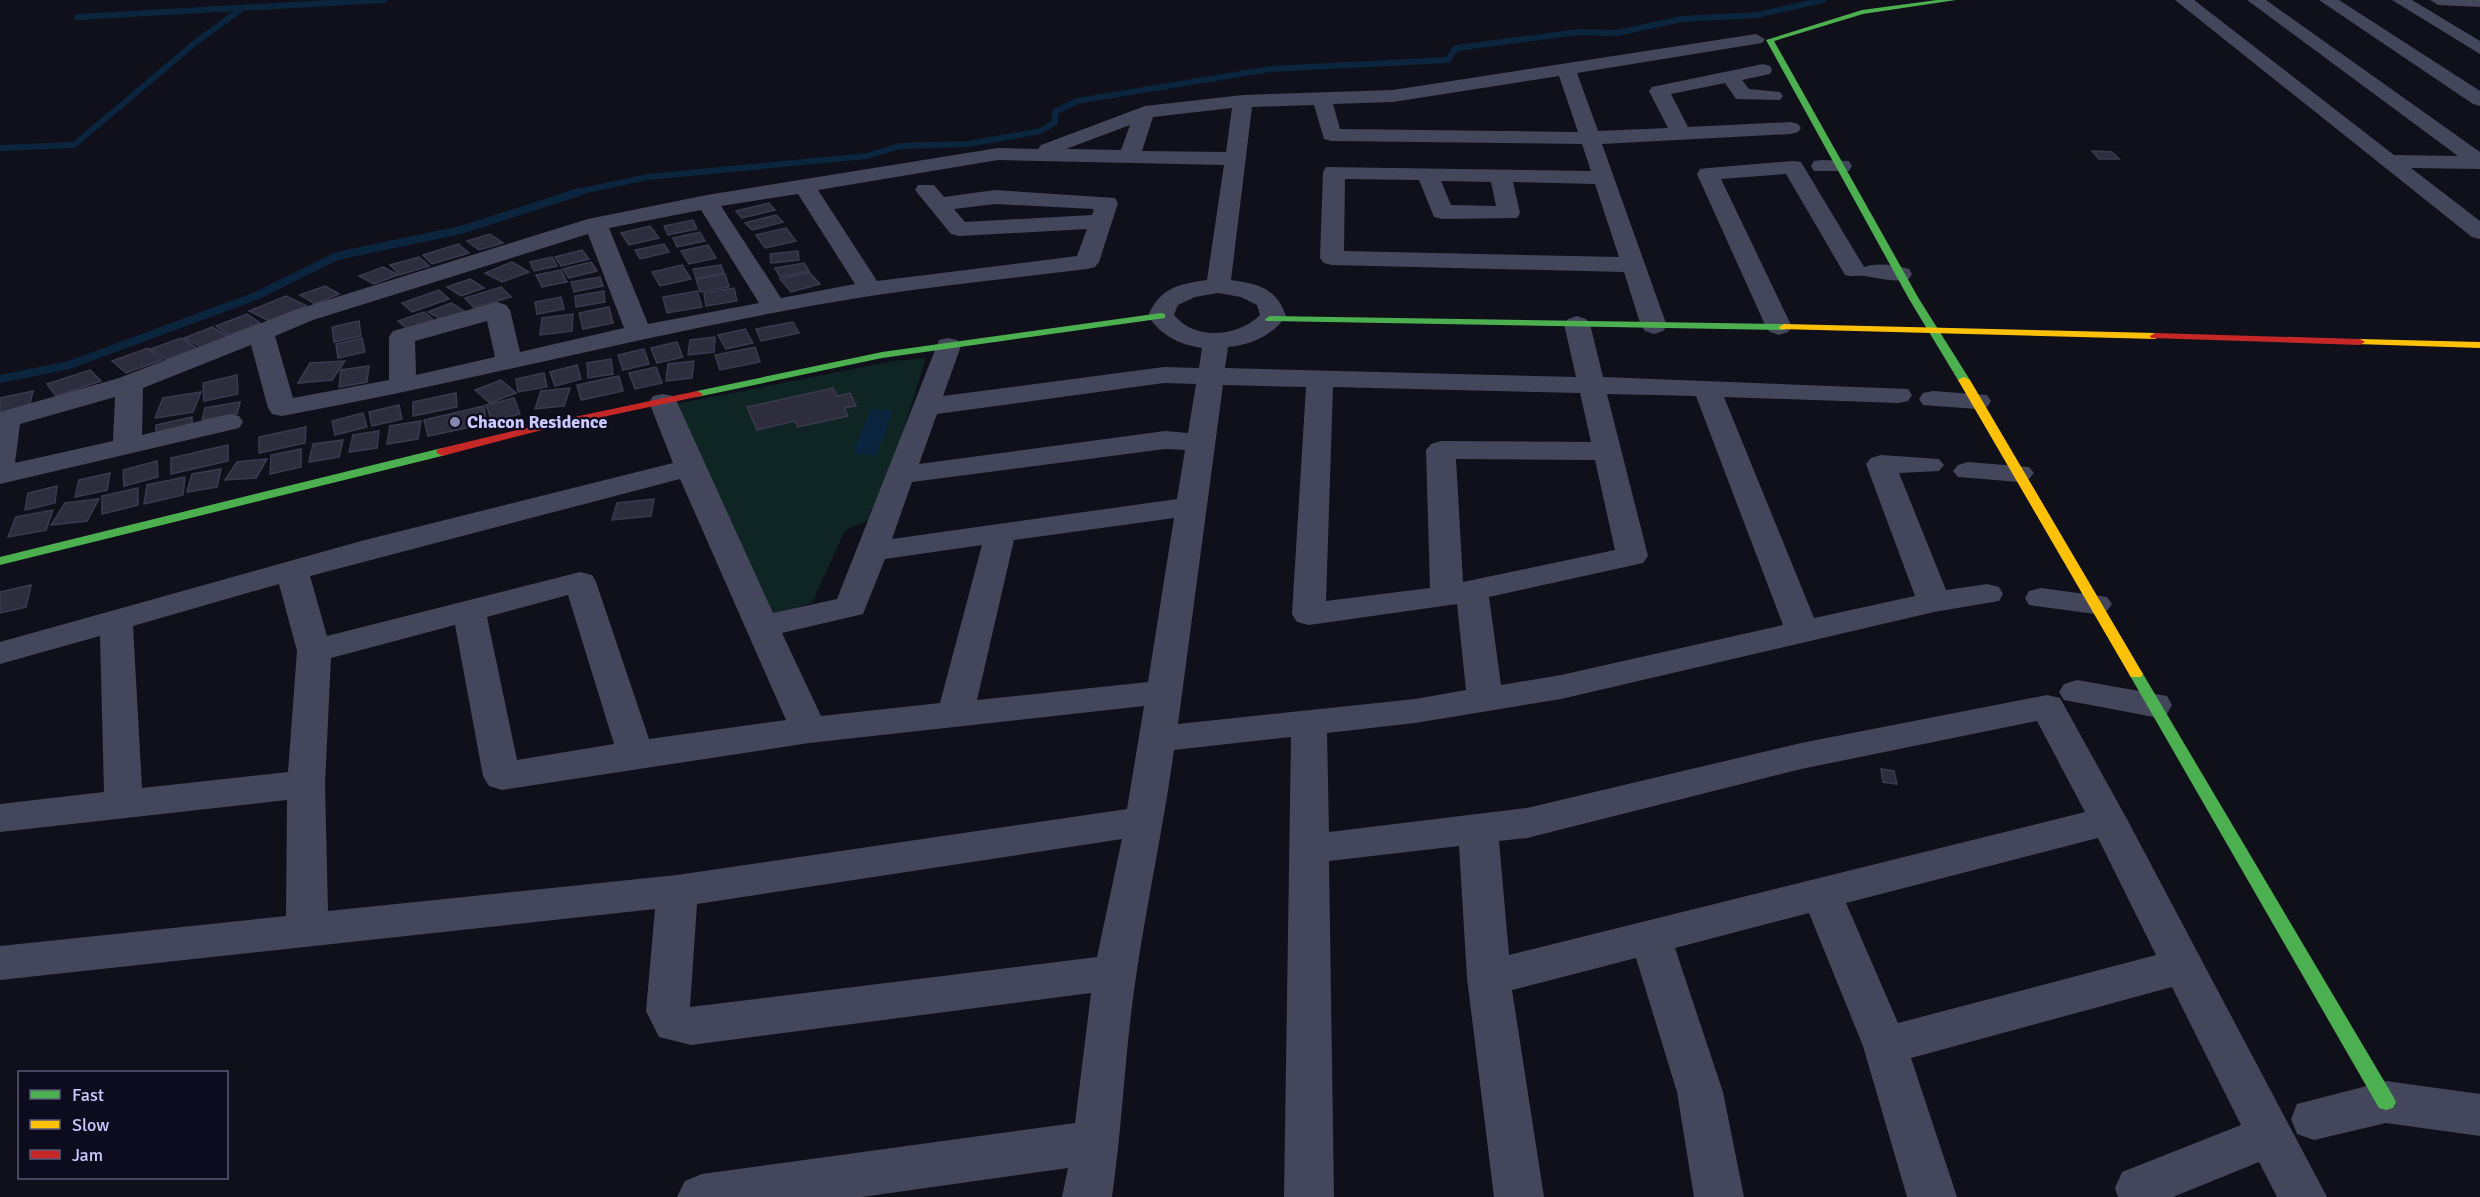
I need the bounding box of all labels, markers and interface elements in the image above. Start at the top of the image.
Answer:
place label: Chacon Residence [467,411,608,433]
marker: Chacon Residence [448,415,462,429]
legend [18,1071,228,1179]
text: Fast [72,1084,104,1106]
text: Slow [72,1114,109,1136]
text: Jam [72,1144,103,1166]

